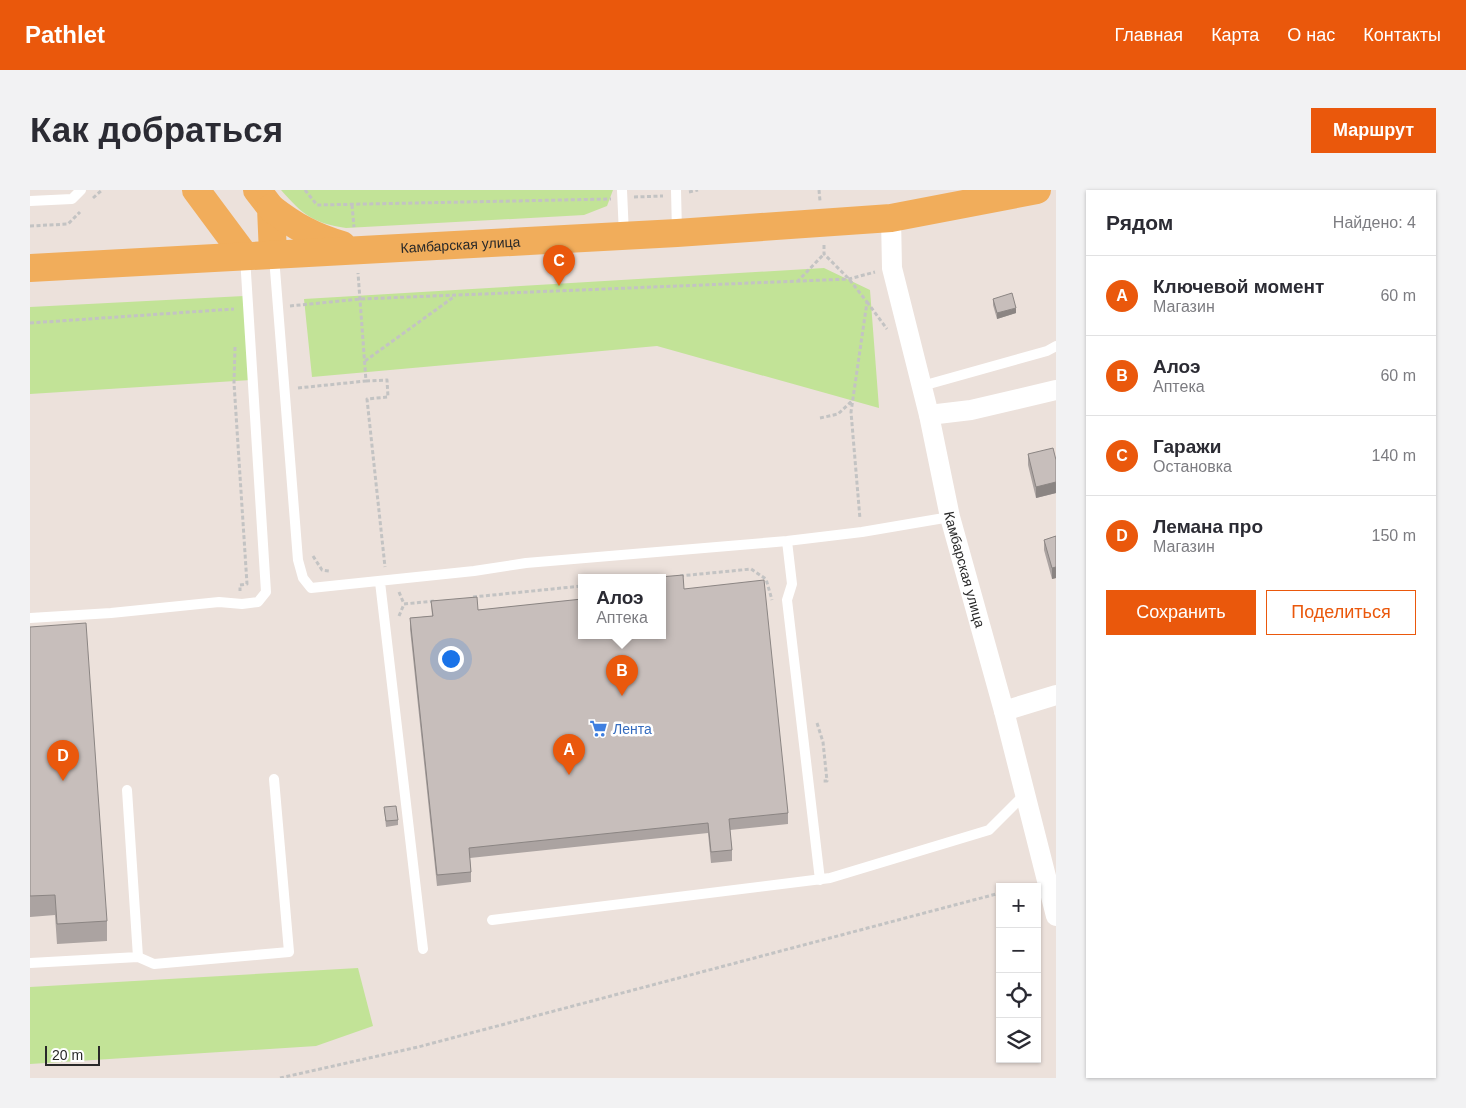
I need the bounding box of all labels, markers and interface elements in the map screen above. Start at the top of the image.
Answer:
text: Pathlet [25,21,105,48]
text: Главная [1115,25,1183,45]
text: Карта [1211,25,1259,45]
text: О нас [1287,25,1335,45]
text: Контакты [1363,25,1441,45]
button: Маршрут [1311,108,1436,153]
text: Как добраться [30,110,283,149]
text: Рядом [1106,211,1173,234]
text: Найдено: 4 [1333,214,1416,231]
street label: Камбарская улица [400,233,521,256]
pin: C [543,245,575,286]
text: Ключевой момент [1153,276,1324,297]
text: A [1116,287,1128,304]
text: 60 m [1380,287,1416,304]
text: Магазин [1153,298,1215,315]
text: Алоэ [1153,356,1200,377]
text: B [1116,367,1128,384]
text: 60 m [1380,367,1416,384]
text: Аптека [1153,378,1205,395]
text: Гаражи [1153,436,1221,457]
text: C [1116,447,1128,464]
text: 140 m [1372,447,1416,464]
text: Остановка [1153,458,1232,475]
street label: Камбарская улица [941,510,988,629]
text: Лемана про [1153,516,1263,537]
text: D [1116,527,1128,544]
text: 150 m [1372,527,1416,544]
text: Магазин [1153,538,1215,555]
popup [578,574,666,639]
text: Алоэ [596,587,644,608]
button: Сохранить [1106,590,1256,635]
button: Поделиться [1266,590,1416,635]
text: Аптека [596,609,648,626]
your location [438,646,464,672]
pin: B [606,655,638,696]
supermarket icon: Лента [589,719,609,739]
place label: Лента [613,721,652,737]
pin: A [553,734,585,775]
pin: D [47,740,79,781]
map controls [996,883,1041,1063]
button: + [996,883,1041,928]
button: − [996,928,1041,973]
button: locate [996,973,1041,1018]
button: layers [996,1018,1041,1063]
scale bar [45,1043,100,1066]
text: 20 m [52,1047,83,1063]

